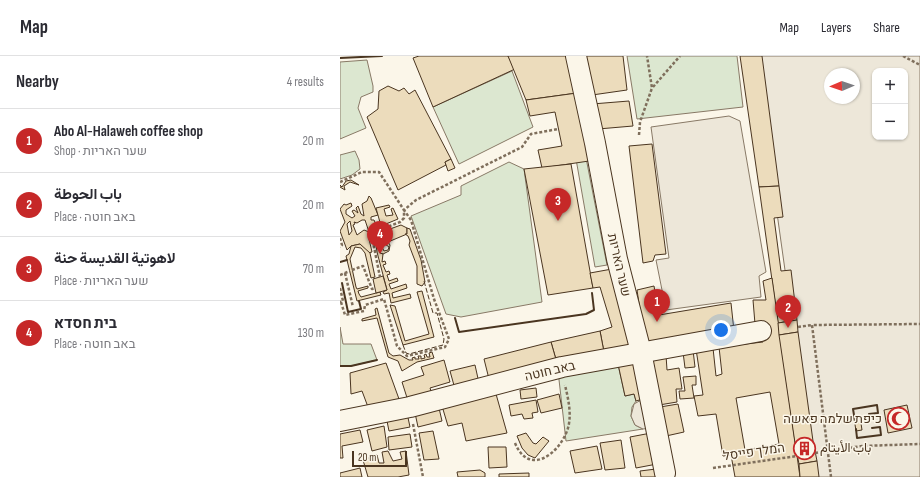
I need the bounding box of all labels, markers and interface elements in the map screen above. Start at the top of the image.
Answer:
text: Map [20,16,48,39]
text: Map [779,19,799,36]
text: Layers [821,19,851,36]
text: Share [873,19,900,36]
north arrow [824,68,860,104]
map controls [872,68,908,140]
button: + [872,68,908,104]
text: Nearby [16,72,59,92]
text: 4 results [287,74,324,90]
button: − [872,104,908,140]
text: Abo Al-Halaweh coffee shop [54,122,203,141]
text: 1 [26,133,32,149]
text: 20 m [302,133,324,149]
text: Shop · שער האריות [54,143,147,159]
text: باب الحوطة [54,185,122,204]
pin: 3 [545,188,571,221]
text: 2 [26,197,32,213]
text: 20 m [302,197,324,213]
text: Place · באב חוטה [54,209,136,225]
pin: 4 [367,221,393,254]
street label: שער האריות [604,232,634,298]
text: لاهوتية القديسة حنة [54,249,176,268]
text: 3 [26,261,32,277]
text: 70 m [303,261,324,277]
text: Place · שער האריות [54,273,149,289]
pin: 1 [644,289,670,322]
pin: 2 [775,295,801,328]
text: בית חסדא [54,314,117,333]
your location [711,320,731,340]
text: 4 [26,325,32,341]
text: 130 m [298,325,324,341]
text: Place · באב חוטה [54,336,136,352]
street label: באב חוטה [523,357,577,385]
mosque icon: כיפת שלמה פאשה [885,406,911,432]
place label: כיפת שלמה פאשה [783,411,882,427]
building icon: باب الأيتام [792,435,818,461]
street label: המלך פייסל [722,440,786,464]
place label: باب الأيتام [820,440,871,456]
scale bar [352,449,407,468]
text: 20 m [358,451,376,464]

